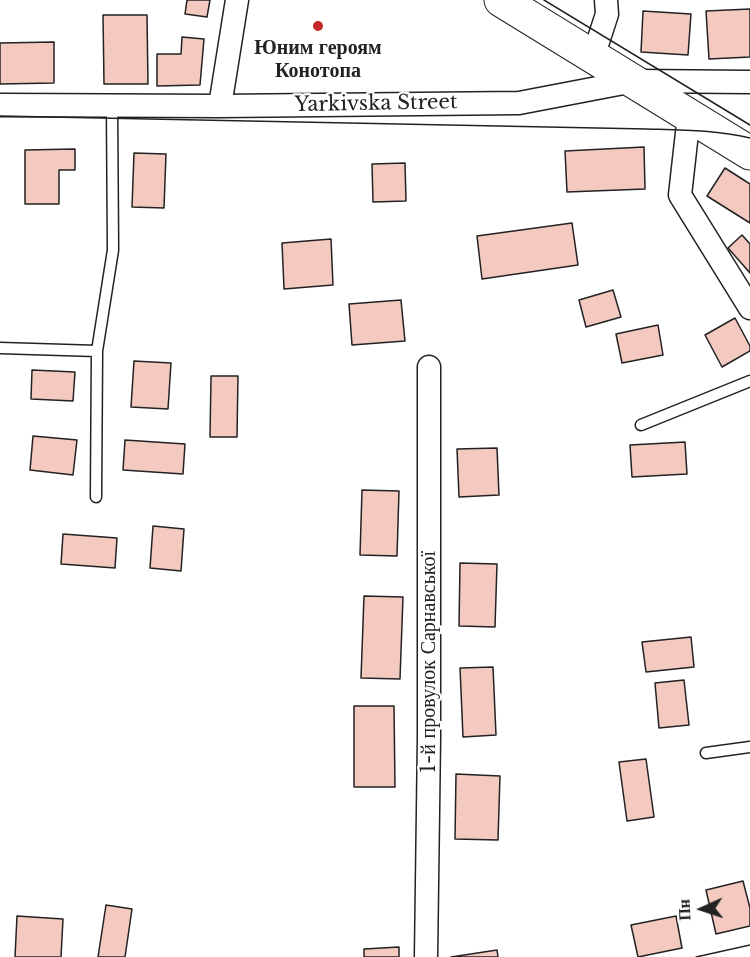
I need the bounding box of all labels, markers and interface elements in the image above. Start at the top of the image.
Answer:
marker: Юним героям Конотопа [311,19,325,33]
place label: Юним героям Конотопа [254,36,382,83]
street label: Yarkivska Street [294,91,458,117]
street label: 1-й провулок Сарнавської [417,551,441,773]
north arrow [672,879,732,939]
text: Пн [673,899,695,921]

